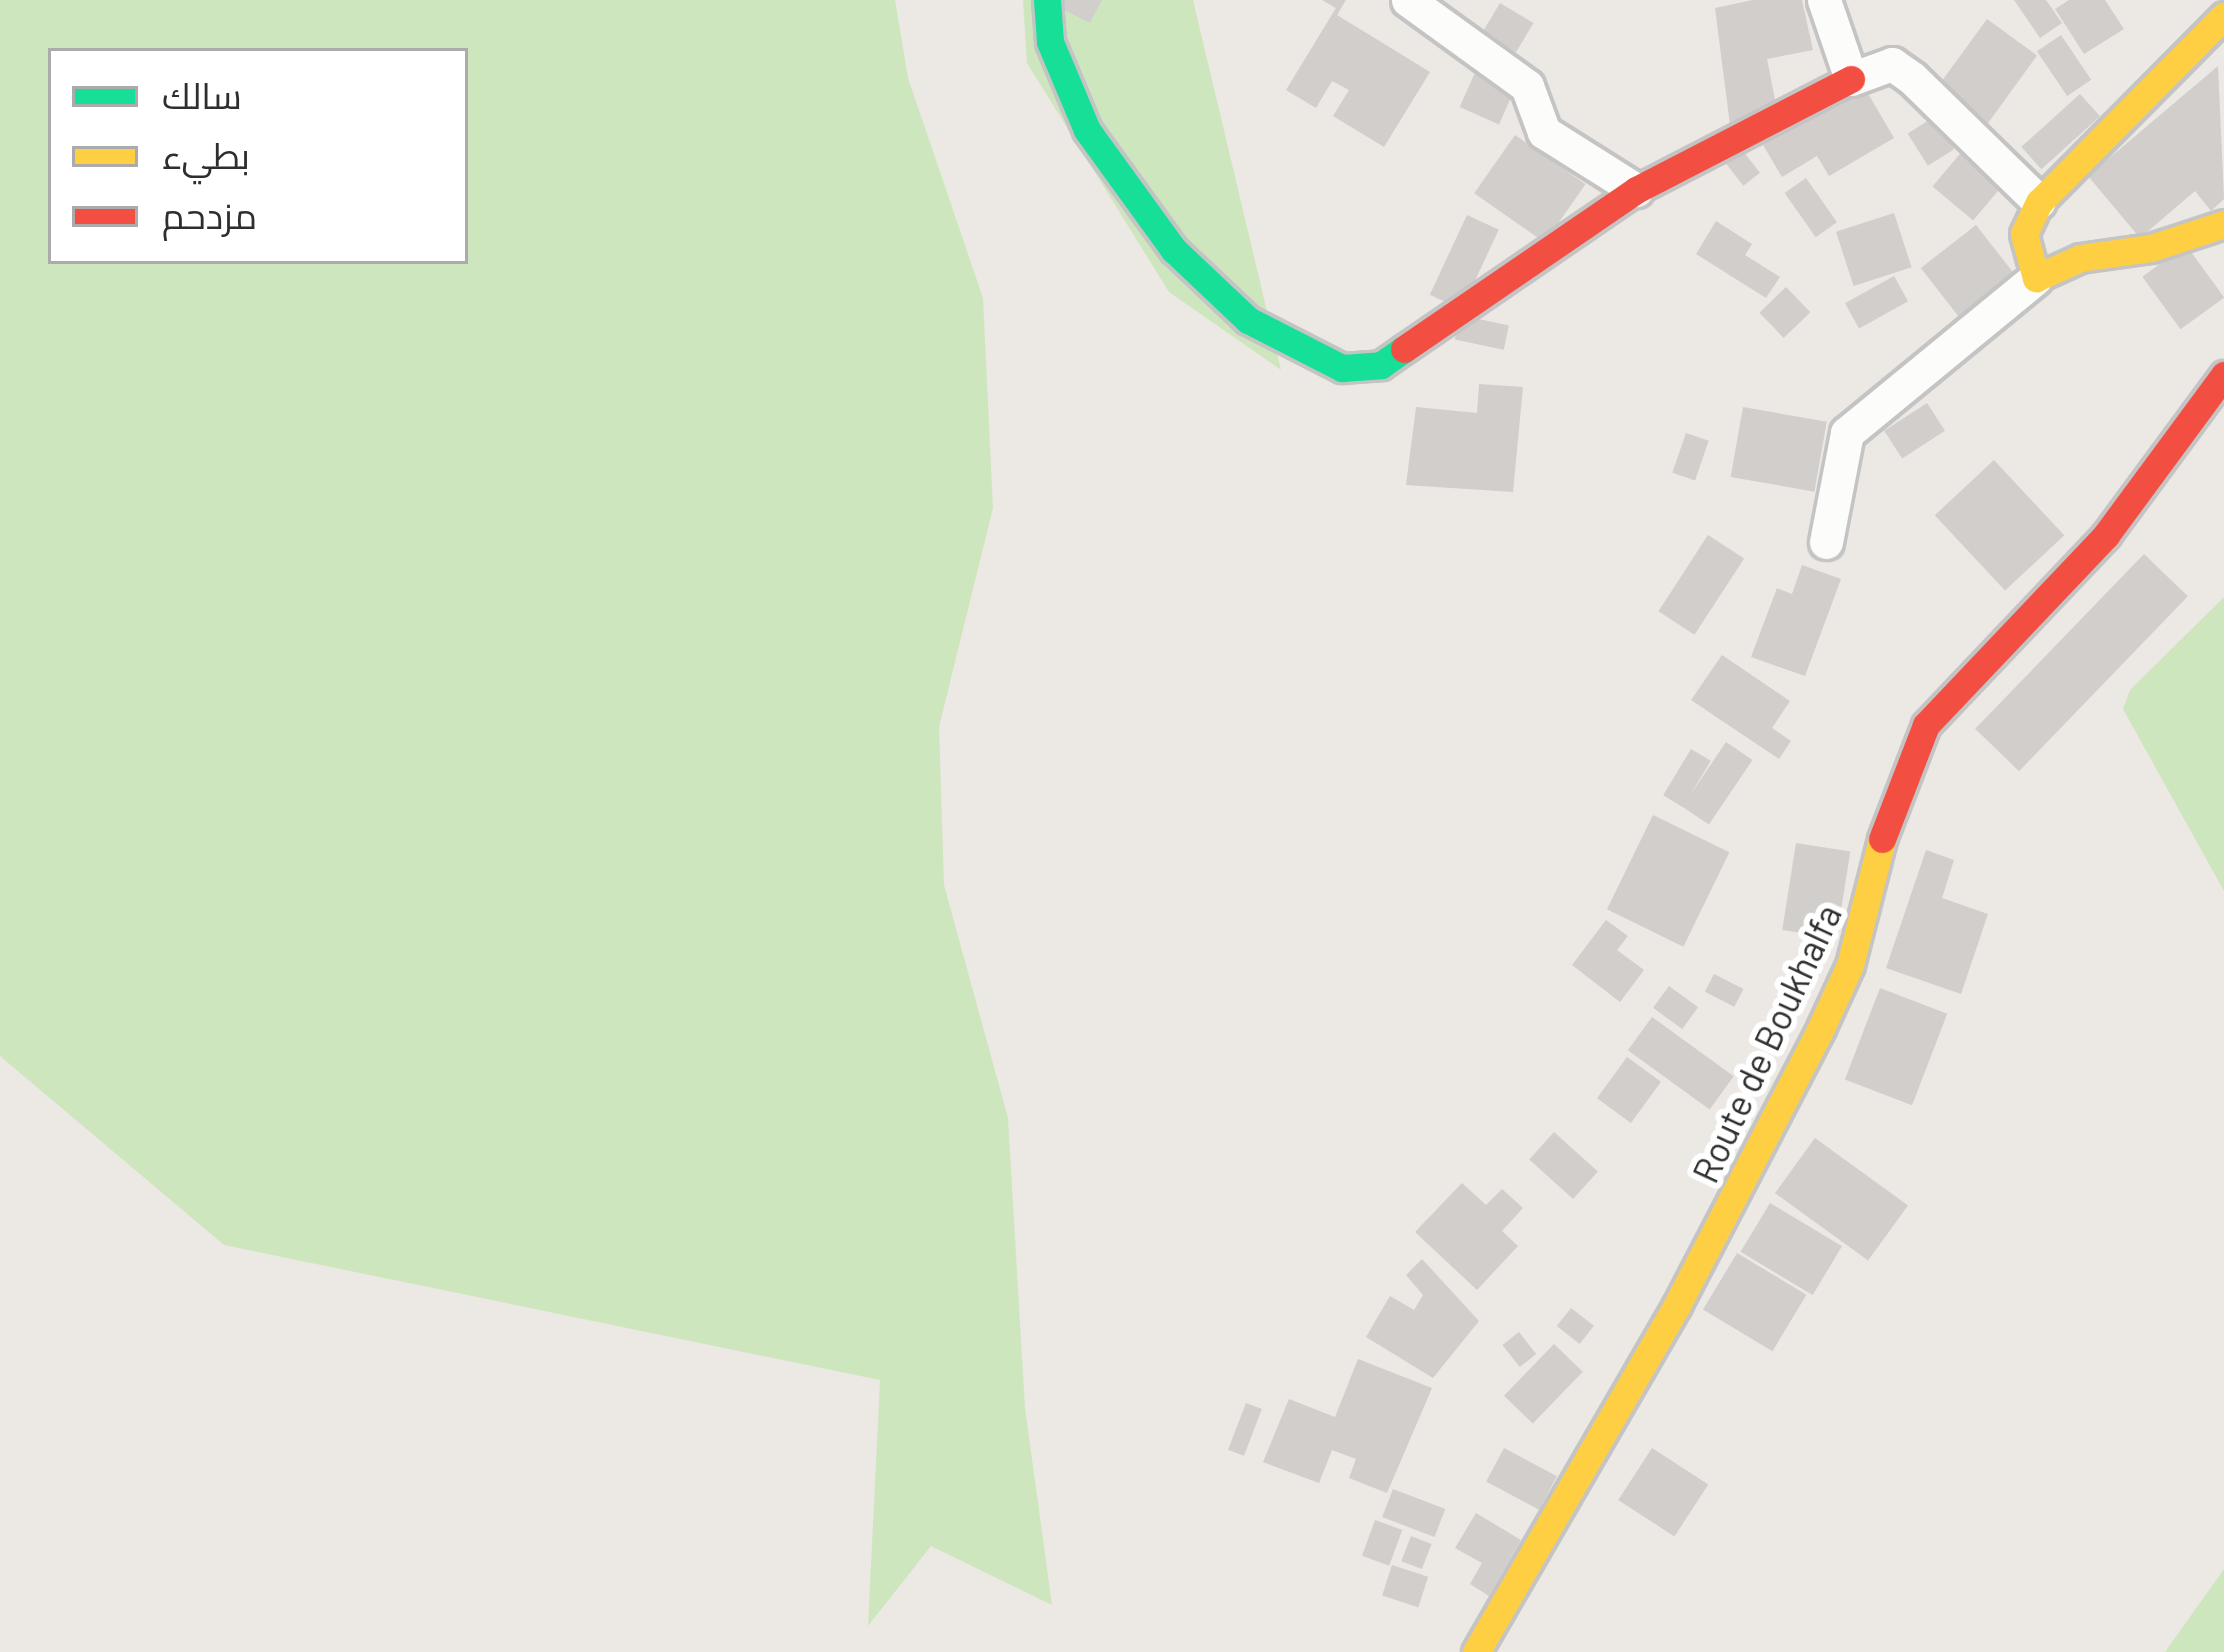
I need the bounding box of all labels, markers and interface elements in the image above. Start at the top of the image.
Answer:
legend [48,48,468,264]
text: سالك [162,73,242,116]
text: بطيء [162,133,250,176]
text: مزدحم [162,193,257,236]
street label: Route de Boukhalfa [1683,897,1849,1189]

